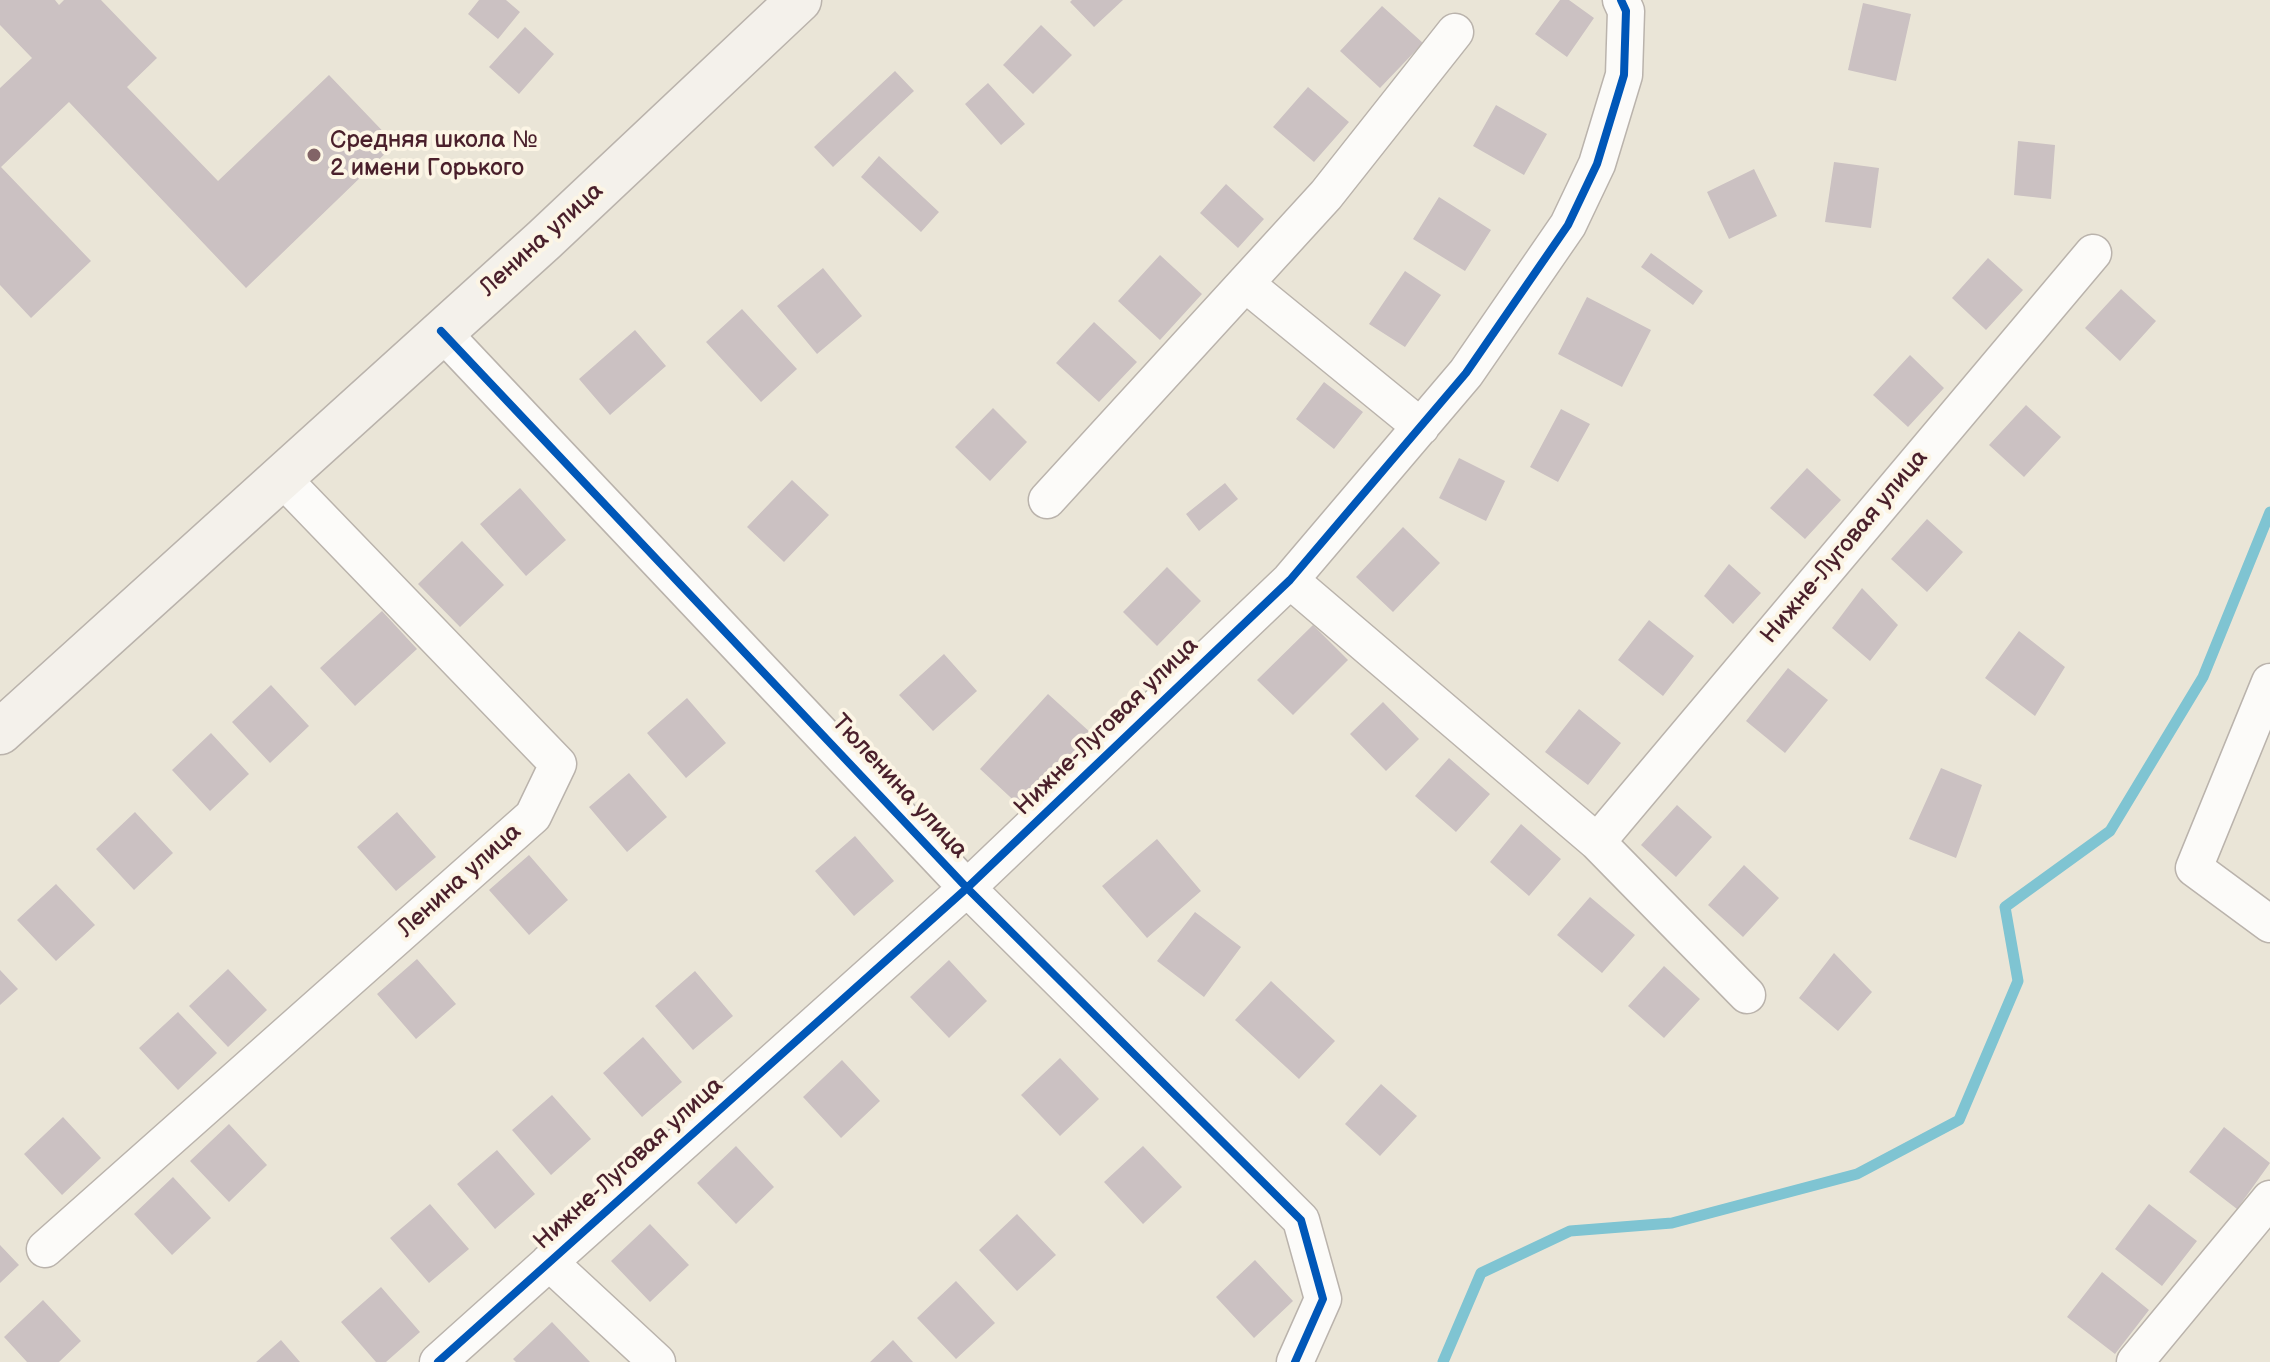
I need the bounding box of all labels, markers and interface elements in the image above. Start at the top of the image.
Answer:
place label: Средняя школа № 2 имени Горького [330,127,538,183]
marker: Средняя школа № 2 имени Горького [305,146,323,164]
street label: Ленина улица [474,177,610,303]
street label: Нижне-Луговая улица [1755,444,1935,650]
street label: Нижне-Луговая улица [1009,632,1205,822]
street label: Тюленина улица [825,709,973,865]
street label: Ленина улица [392,818,528,944]
street label: Нижне-Луговая улица [529,1072,729,1256]

